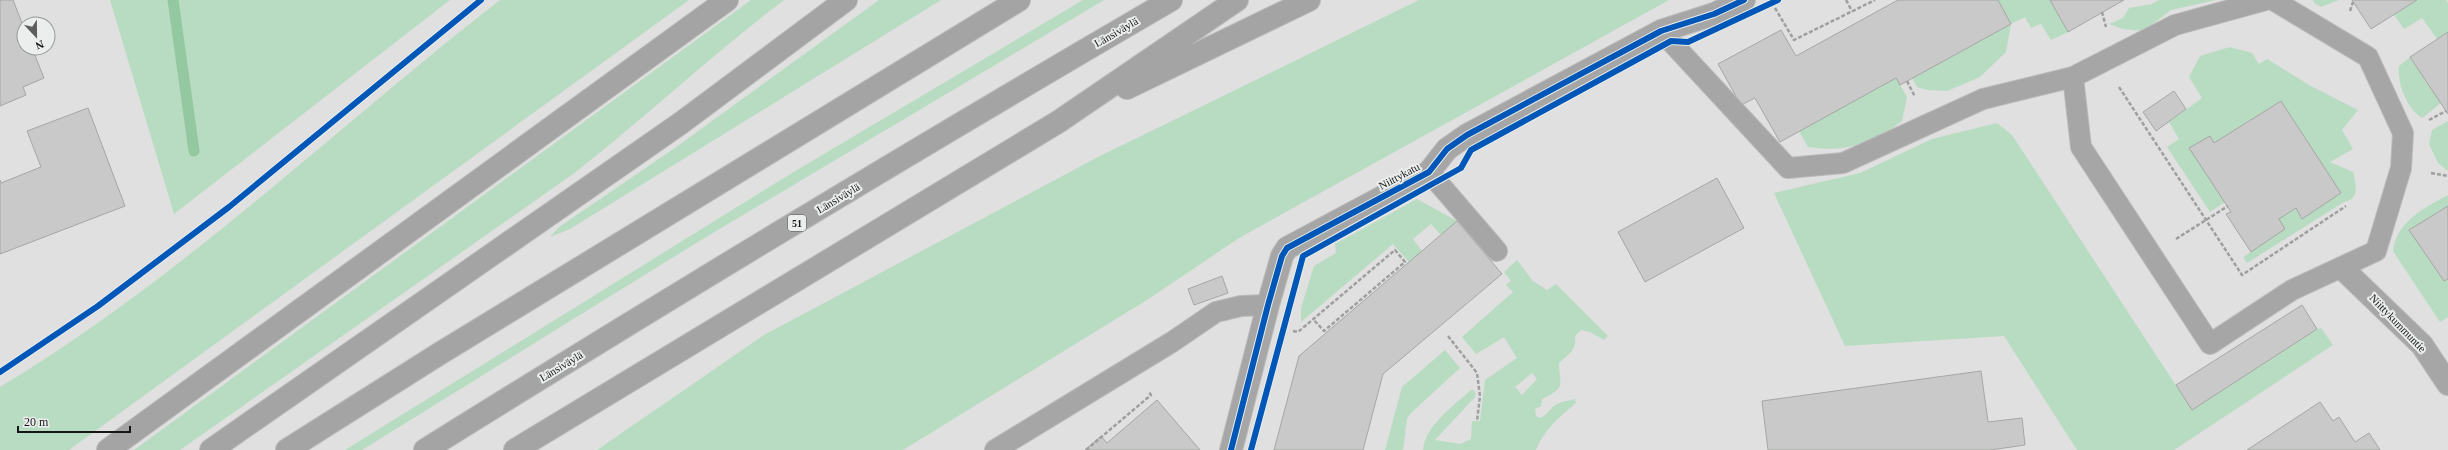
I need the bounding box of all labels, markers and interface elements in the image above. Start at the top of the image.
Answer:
street label: Länsiväylä [1092,15,1140,49]
north arrow [16,16,56,56]
text: N [34,38,46,52]
street label: Niittykatu [1376,160,1422,192]
street label: Länsiväylä [814,180,862,216]
road number: 51 [788,215,806,231]
street label: Niittykummuntie [2367,292,2429,355]
street label: Länsiväylä [537,348,585,384]
scale bar [18,408,130,434]
text: 20 m [24,415,49,429]

